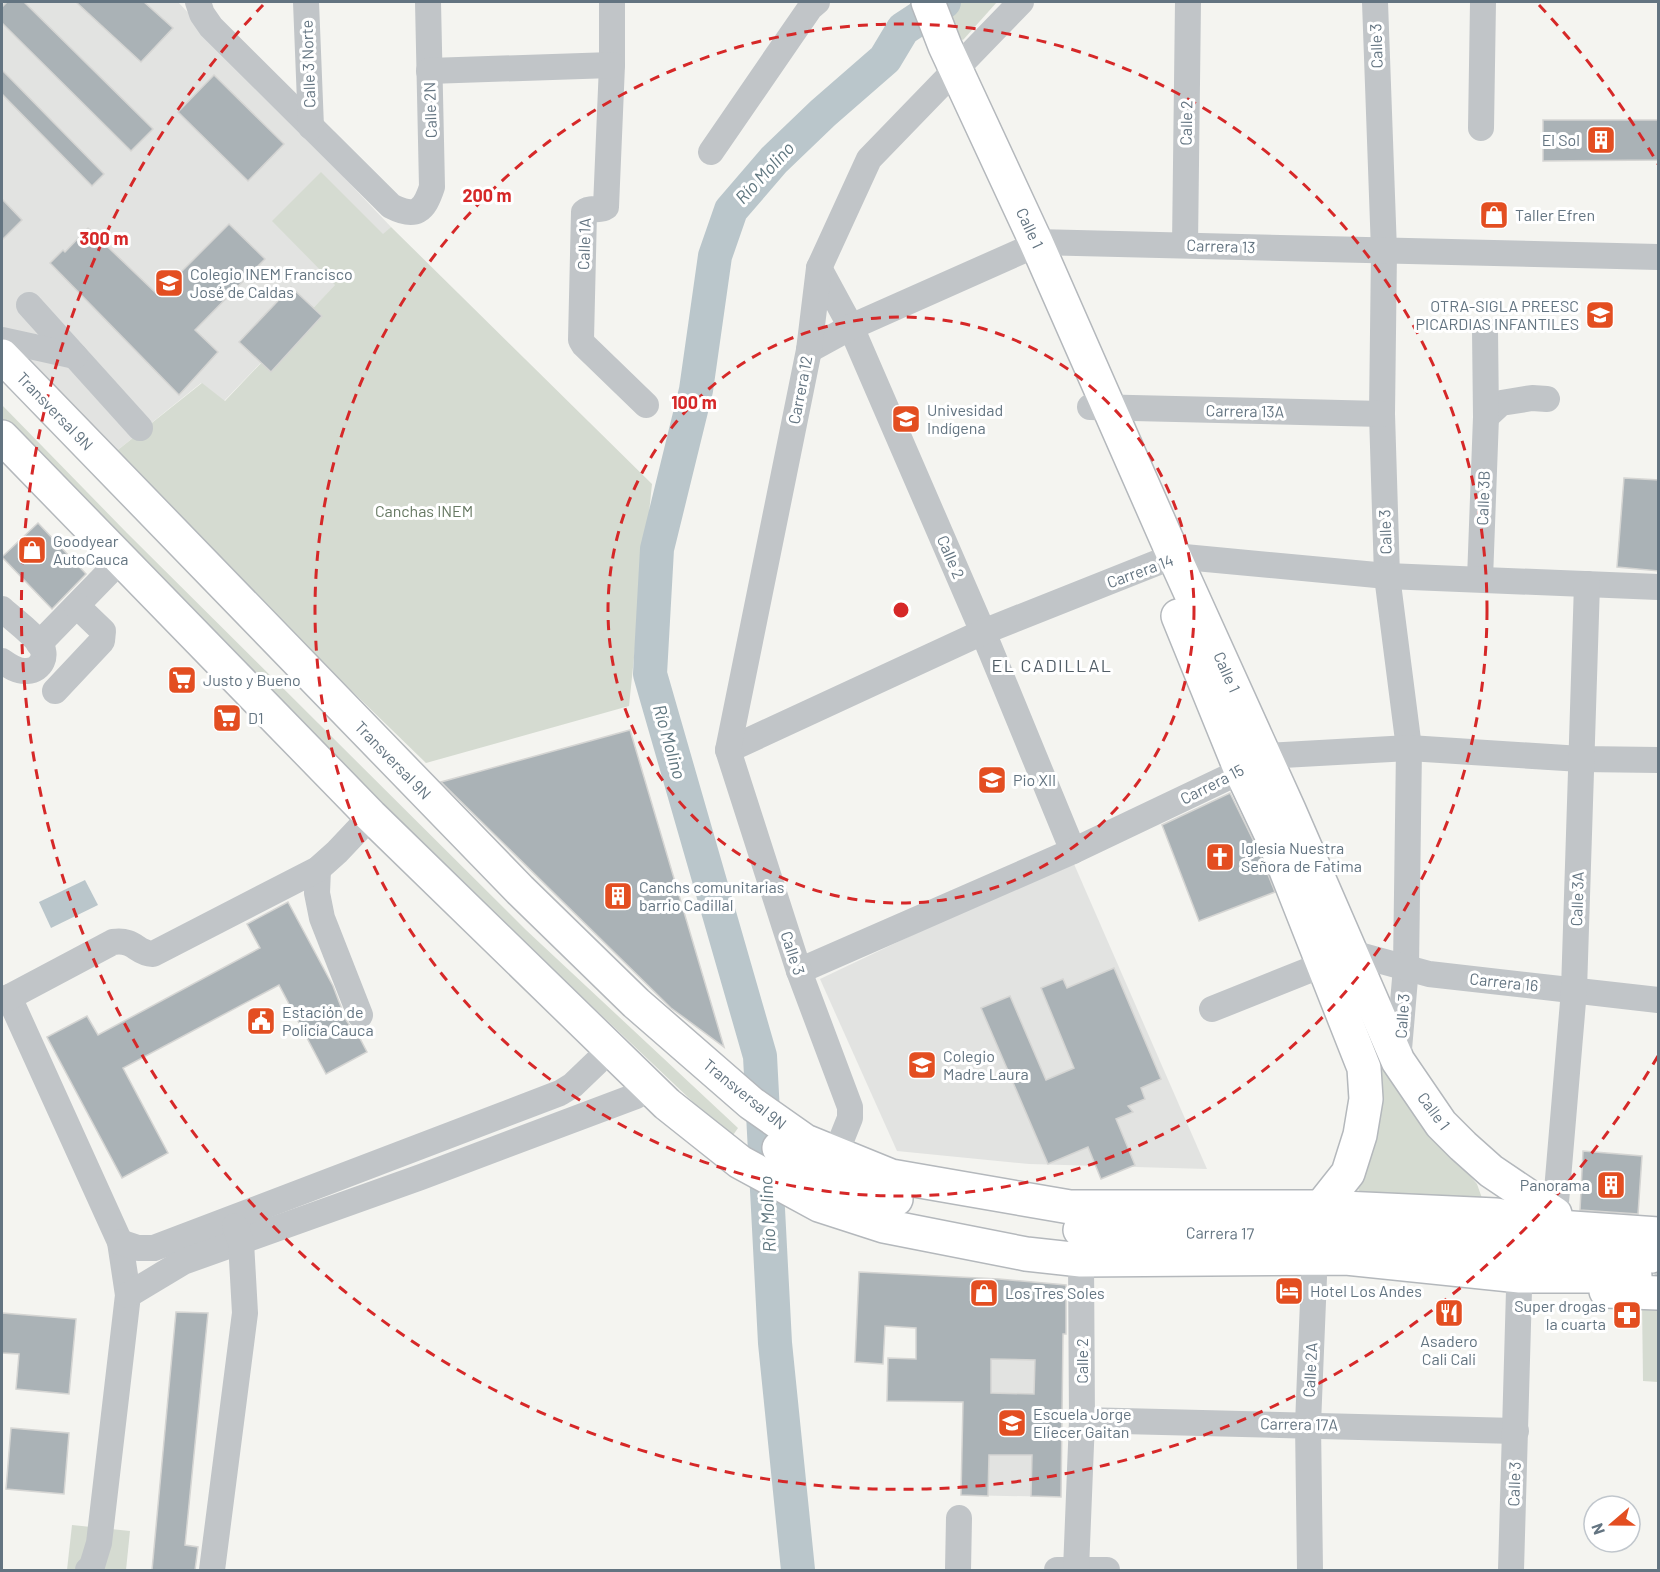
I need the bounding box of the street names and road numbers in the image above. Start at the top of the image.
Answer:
street label: Calle 3 Norte [296,20,319,108]
street label: Calle 3 [1365,23,1386,69]
street label: Calle 2N [419,82,440,138]
street label: Calle 2 [1176,100,1195,146]
street label: Calle 1 [1013,205,1048,251]
street label: Calle 1A [573,217,594,270]
street label: Carrera 13 [1186,235,1256,256]
street label: Carrera 12 [784,354,815,426]
street label: Transversal 9N [13,368,97,454]
street label: Carrera 13A [1206,400,1285,421]
street label: Calle 3B [1472,470,1493,526]
street label: Calle 3 [1374,509,1395,555]
street label: Calle 2 [934,532,969,581]
street label: Carrera 14 [1104,550,1176,591]
street label: Calle 1 [1210,649,1245,695]
street label: Transversal 9N [351,717,435,803]
street label: Carrera 15 [1177,759,1247,808]
street label: Calle 3A [1566,871,1587,927]
street label: Calle 3 [777,928,809,977]
street label: Carrera 16 [1469,968,1539,995]
street label: Calle 3 [1390,993,1413,1039]
street label: Transversal 9N [700,1054,791,1133]
street label: Calle 1 [1414,1088,1455,1133]
street label: Carrera 17 [1186,1222,1255,1243]
street label: Calle 2 [1072,1338,1091,1384]
street label: Calle 2A [1299,1342,1320,1398]
street label: Carrera 17A [1260,1413,1338,1434]
street label: Calle 3 [1503,1461,1524,1507]

